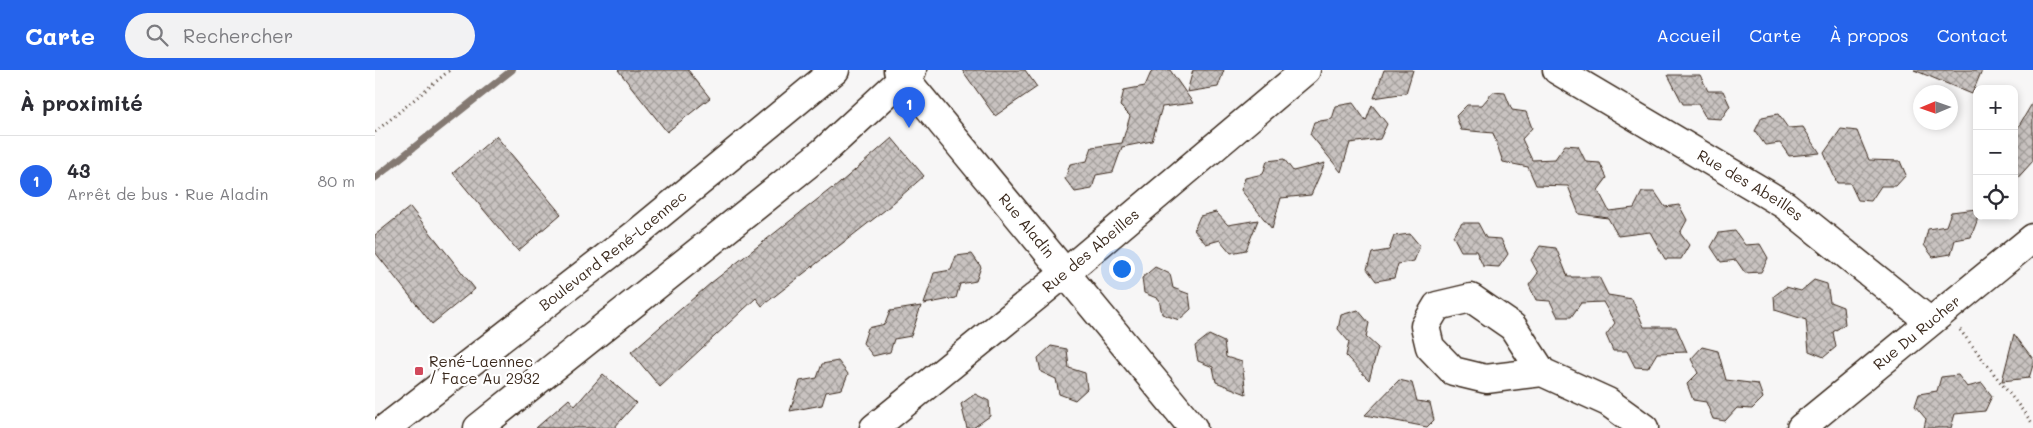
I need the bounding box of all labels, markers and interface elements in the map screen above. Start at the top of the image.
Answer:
search box [125,13,475,58]
text: Carte [25,20,95,51]
icon: search [143,21,171,49]
text: Rechercher [183,23,293,48]
text: Accueil [1656,23,1721,47]
text: Carte [1749,23,1801,47]
text: À propos [1829,23,1909,47]
text: Contact [1937,23,2008,47]
north arrow [1913,85,1958,130]
map controls [1973,85,2018,220]
button: + [1973,85,2018,130]
pin: 1 [893,87,925,128]
text: À proximité [20,89,143,116]
button: − [1973,130,2018,175]
street label: Rue des Abeilles [1694,144,1808,225]
text: 43 [67,158,90,183]
text: 1 [32,170,40,191]
text: 80 m [318,170,355,191]
button: locate [1973,175,2018,220]
text: Arrêt de bus · Rue Aladin [67,183,268,204]
street label: Boulevard René-Laennec [535,185,690,315]
street label: Rue Aladin [995,189,1060,262]
street label: Rue des Abeilles [1038,204,1143,297]
your location [1109,256,1135,282]
street label: Rue Du Rucher [1869,290,1964,374]
place label: René-Laennec / Face Au 2932 [429,351,540,388]
marker: René-Laennec / Face Au 2932 [413,365,425,377]

